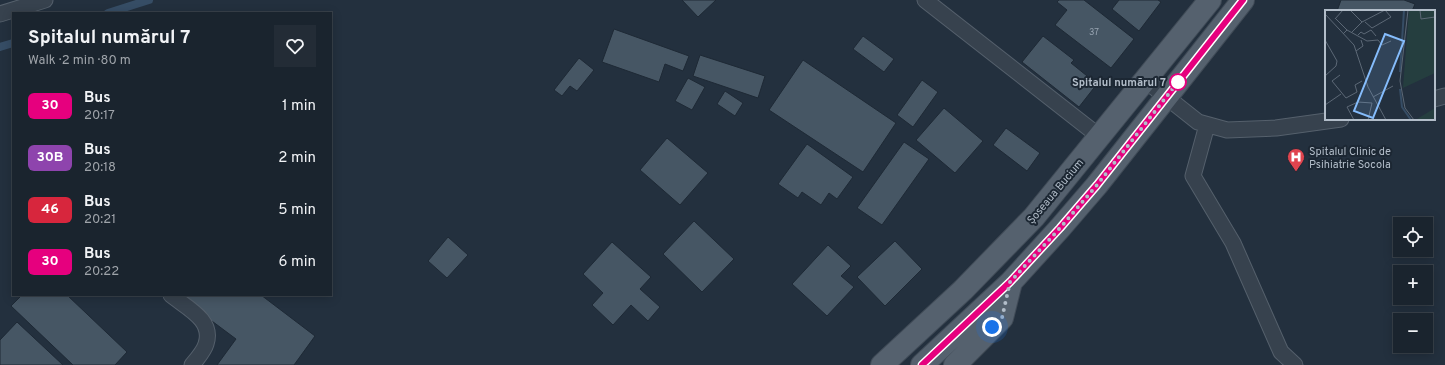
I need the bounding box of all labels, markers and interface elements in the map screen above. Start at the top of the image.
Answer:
inset map [1325,10,1435,120]
button: heart [274,25,316,67]
text: Spitalul numărul 7 [28,26,190,50]
house number: 37 [1089,27,1099,38]
text: Walk · 2 min · 80 m [28,53,131,69]
marker: Spitalul numărul 7 [1169,73,1187,91]
place label: Spitalul numărul 7 [1072,76,1166,90]
text: Bus [84,89,111,108]
text: 30 [41,97,59,114]
text: 1 min [282,97,316,116]
text: 20:17 [84,108,115,124]
text: Bus [84,141,111,160]
place label: Spitalul Clinic de Psihiatrie Socola [1309,145,1391,172]
hospital icon: Spitalul Clinic de Psihiatrie Socola [1286,147,1306,172]
text: 30B [36,149,64,166]
text: 2 min [278,149,316,168]
street label: Șoseaua Bucium [1024,156,1087,227]
text: 20:18 [84,160,116,176]
text: Bus [84,193,111,212]
text: 46 [41,201,59,218]
text: 5 min [278,201,316,220]
text: 20:21 [84,212,116,228]
map controls [1393,217,1433,353]
button: locate [1393,217,1433,257]
text: Bus [84,245,111,264]
text: 30 [41,253,59,270]
text: 6 min [279,253,316,272]
text: 20:22 [84,264,119,280]
button: + [1393,265,1433,305]
button: − [1393,313,1433,353]
your location [982,317,1002,337]

